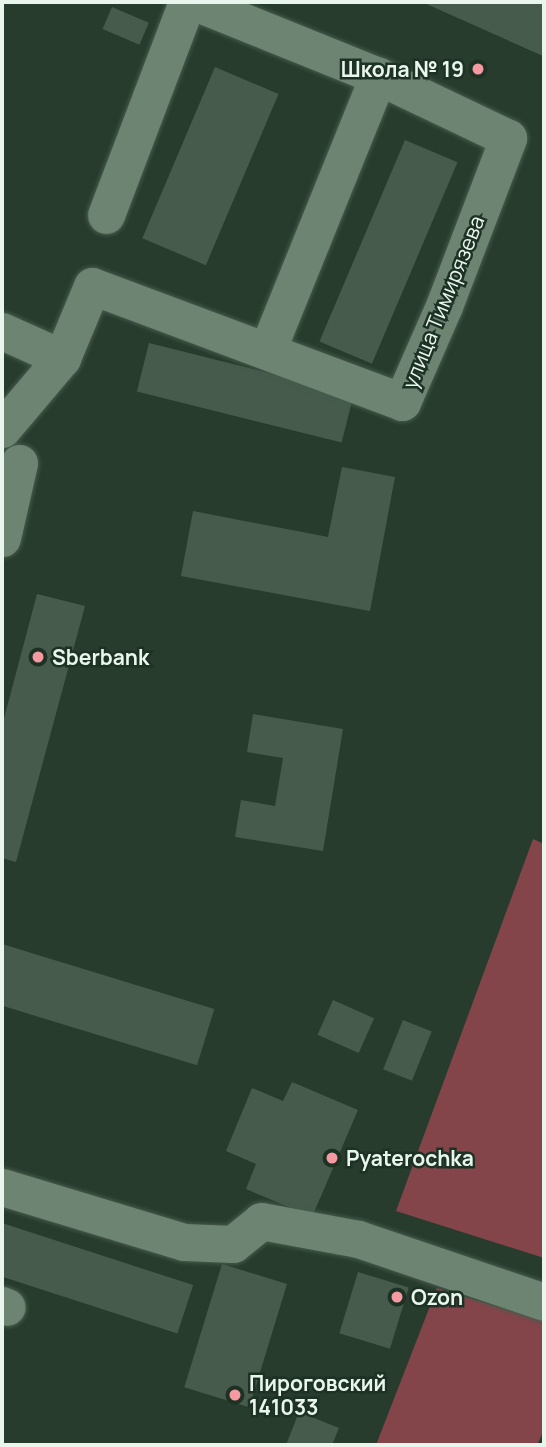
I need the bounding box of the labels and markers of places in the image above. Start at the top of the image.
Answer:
place label: Школа № 19 [341,56,464,82]
marker: Школа № 19 [470,61,486,77]
place label: Sberbank [52,644,149,670]
marker: Sberbank [30,649,46,665]
place label: Pyaterochka [346,1145,474,1171]
marker: Pyaterochka [324,1150,340,1166]
place label: Ozon [411,1284,463,1310]
marker: Ozon [389,1289,405,1305]
place label: Пироговский 141033 [249,1370,386,1420]
marker: Пироговский 141033 [227,1387,243,1403]

